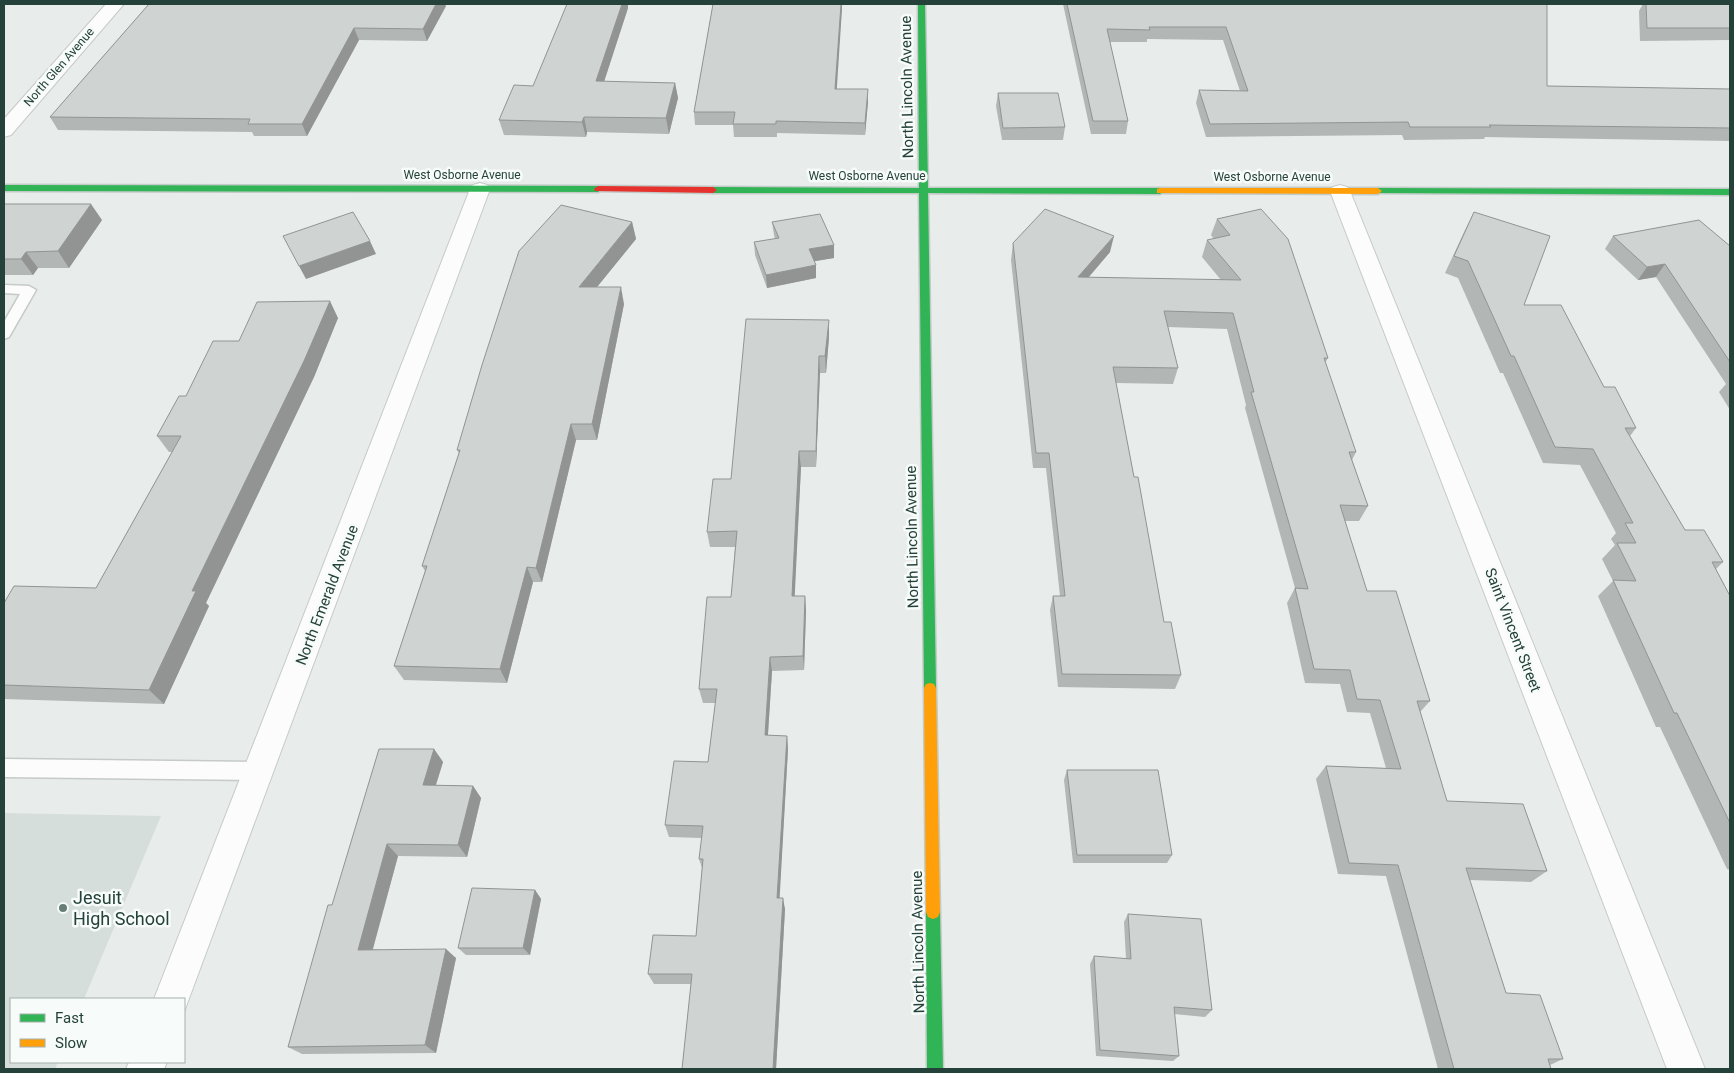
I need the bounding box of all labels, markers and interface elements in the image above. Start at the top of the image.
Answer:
street label: North Lincoln Avenue [897,15,917,159]
street label: North Glen Avenue [21,25,97,109]
street label: West Osborne Avenue [403,168,521,182]
street label: West Osborne Avenue [808,169,926,183]
street label: West Osborne Avenue [1213,170,1331,184]
street label: North Lincoln Avenue [902,465,922,609]
street label: North Emerald Avenue [292,522,362,668]
street label: Saint Vincent Street [1481,565,1545,695]
street label: North Lincoln Avenue [908,870,928,1014]
place label: Jesuit High School [73,887,170,929]
marker: Jesuit High School [57,902,69,914]
legend [10,998,185,1063]
text: Fast [55,1009,84,1027]
text: Slow [55,1034,87,1052]

